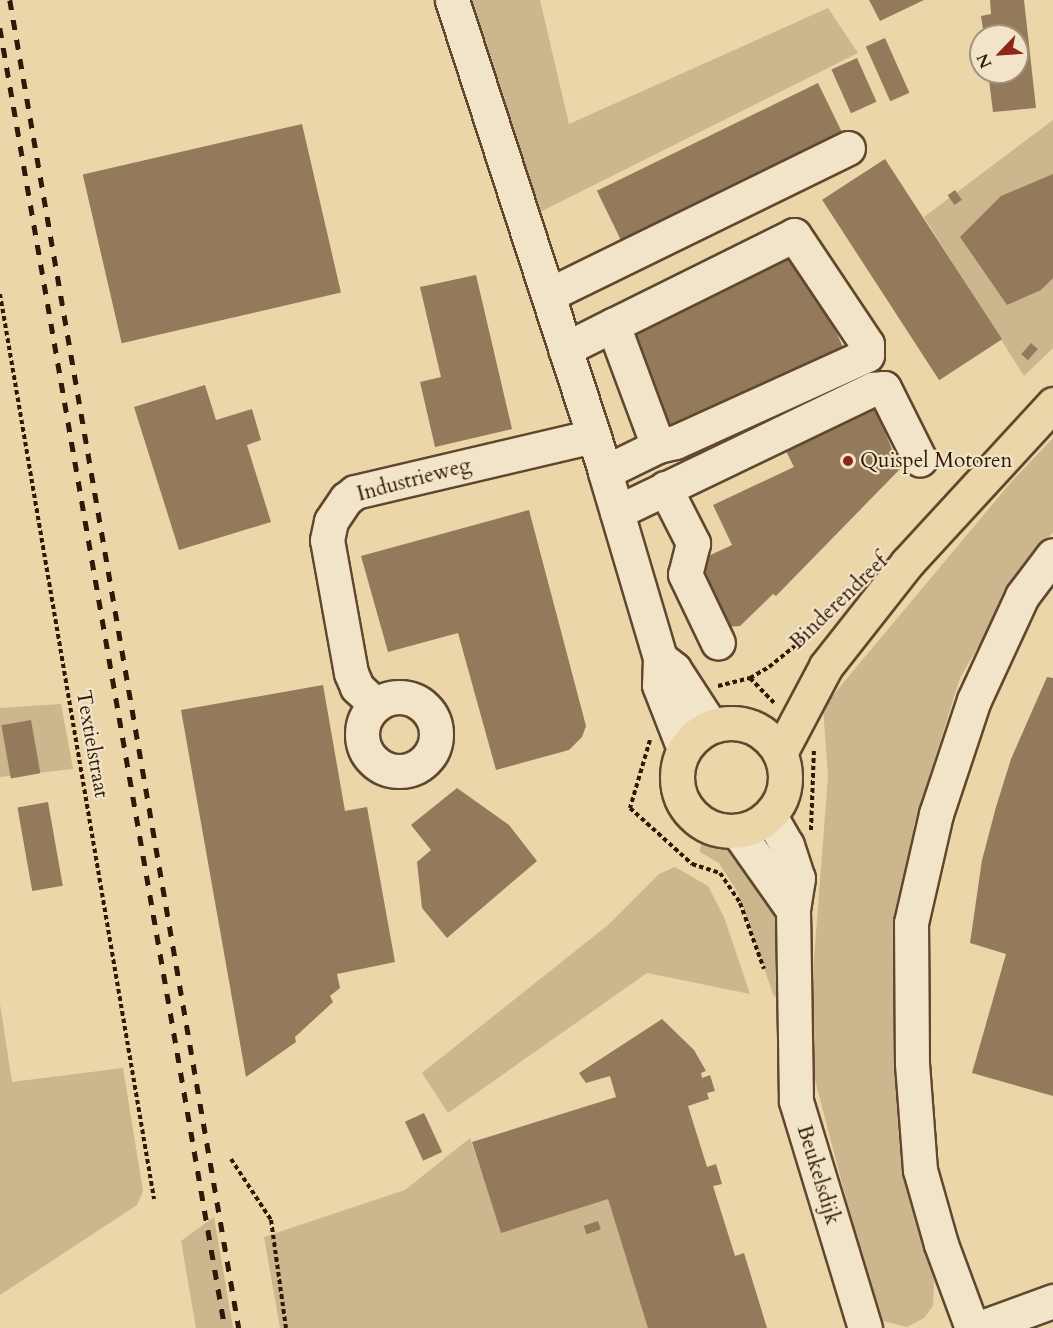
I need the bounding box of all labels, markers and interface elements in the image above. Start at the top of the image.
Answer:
north arrow [969,24,1029,84]
text: N [972,50,997,72]
place label: Quispel Motoren [860,448,1013,474]
street label: Industrieweg [354,453,474,507]
marker: Quispel Motoren [841,454,855,468]
street label: Binderendreef [785,549,893,655]
street label: Textielstraat [70,688,114,800]
street label: Beukelsdijk [791,1122,845,1228]

